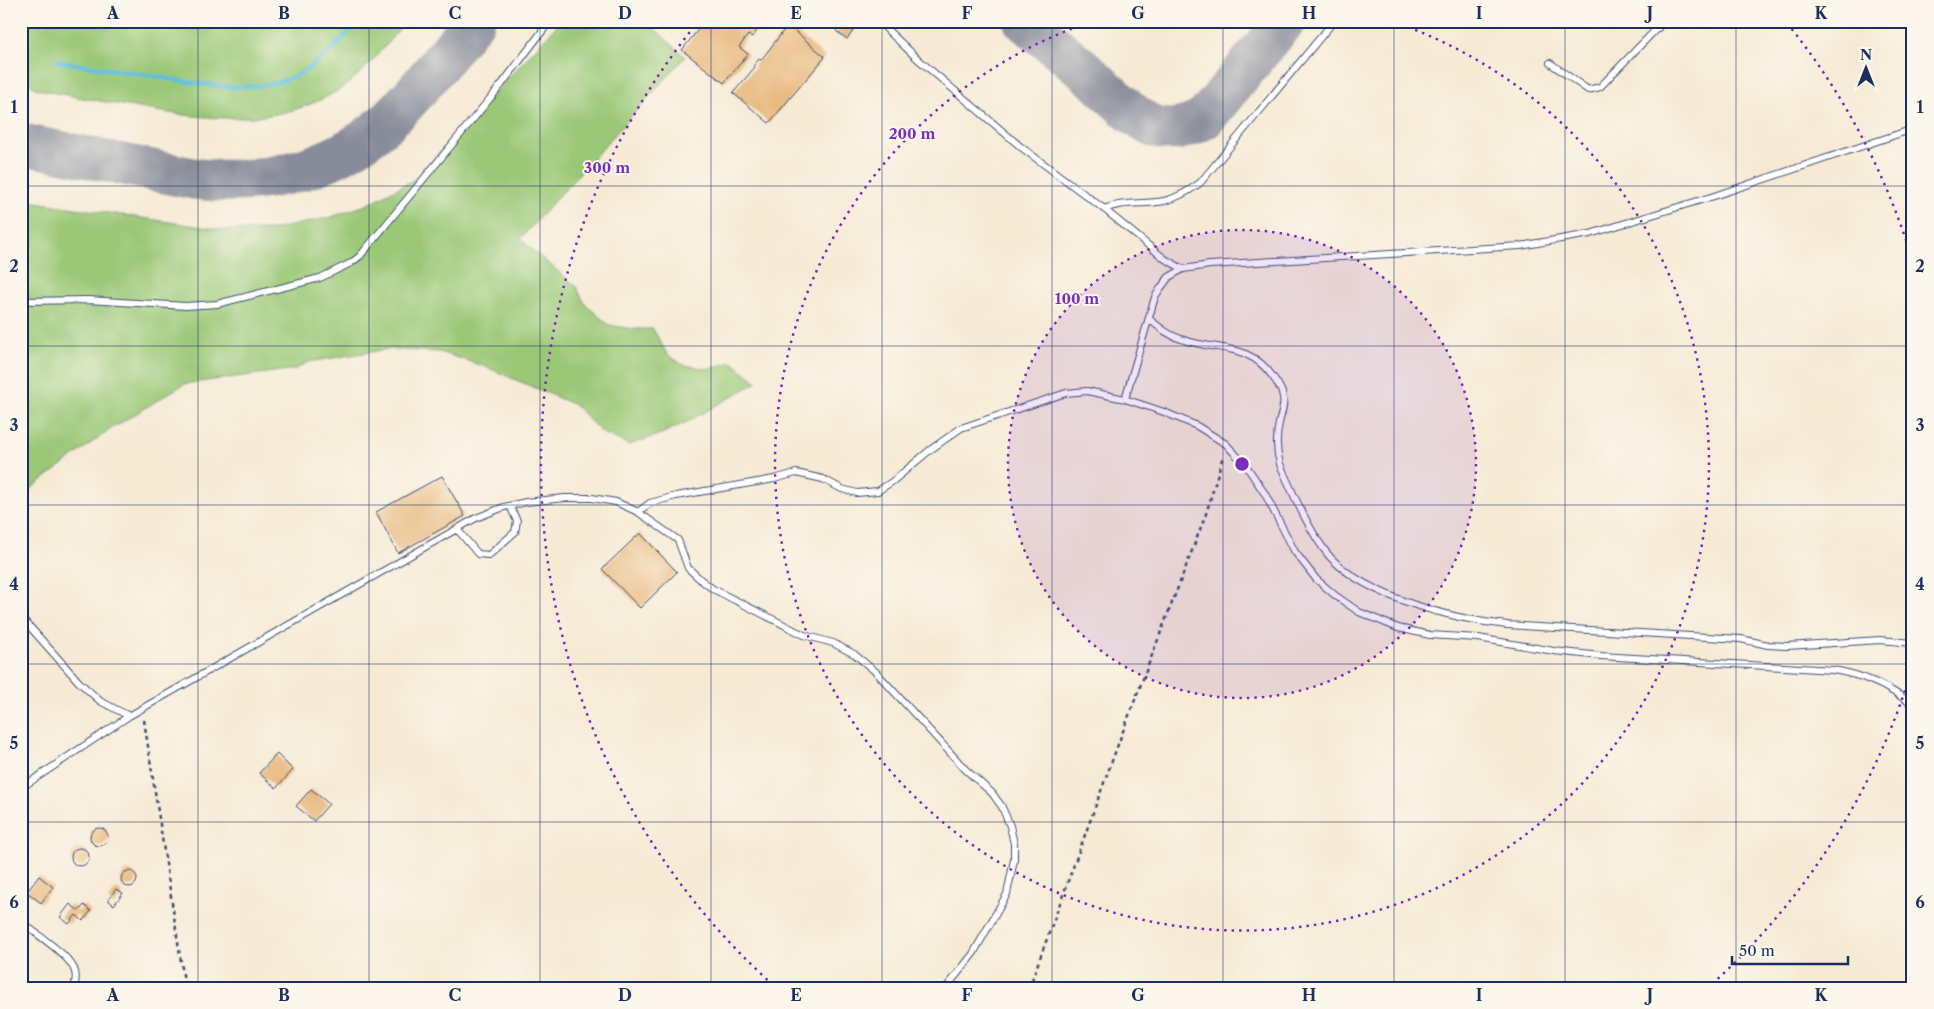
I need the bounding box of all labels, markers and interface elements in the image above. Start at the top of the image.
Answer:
text: A [106,3,120,23]
text: B [278,3,290,23]
text: C [449,3,461,23]
text: D [618,3,632,23]
text: E [790,3,802,23]
text: F [962,3,973,23]
text: G [1131,3,1145,23]
text: H [1302,3,1316,23]
text: I [1476,3,1483,23]
text: J [1644,3,1653,23]
text: K [1815,3,1829,23]
north arrow [1842,42,1892,92]
text: N [1860,46,1872,64]
text: 1 [10,97,18,117]
text: 1 [1916,97,1924,117]
text: 200 m [889,124,935,143]
text: 300 m [584,158,630,177]
text: 2 [9,256,19,276]
text: 2 [1915,256,1925,276]
text: 100 m [1055,289,1099,308]
text: 3 [9,415,19,435]
text: 3 [1915,415,1925,435]
centre of rings [1233,455,1251,473]
text: 4 [9,574,19,594]
text: 4 [1915,574,1925,594]
text: 5 [10,733,19,753]
text: 5 [1916,733,1925,753]
text: 6 [9,892,19,912]
text: 6 [1915,892,1925,912]
scale bar [1732,934,1848,966]
text: 50 m [1739,941,1775,960]
text: A [106,985,120,1005]
text: B [278,985,290,1005]
text: C [449,985,461,1005]
text: D [618,985,632,1005]
text: E [790,985,802,1005]
text: F [962,985,973,1005]
text: G [1131,985,1145,1005]
text: H [1302,985,1316,1005]
text: I [1476,985,1483,1005]
text: J [1644,985,1653,1005]
text: K [1815,985,1829,1005]

